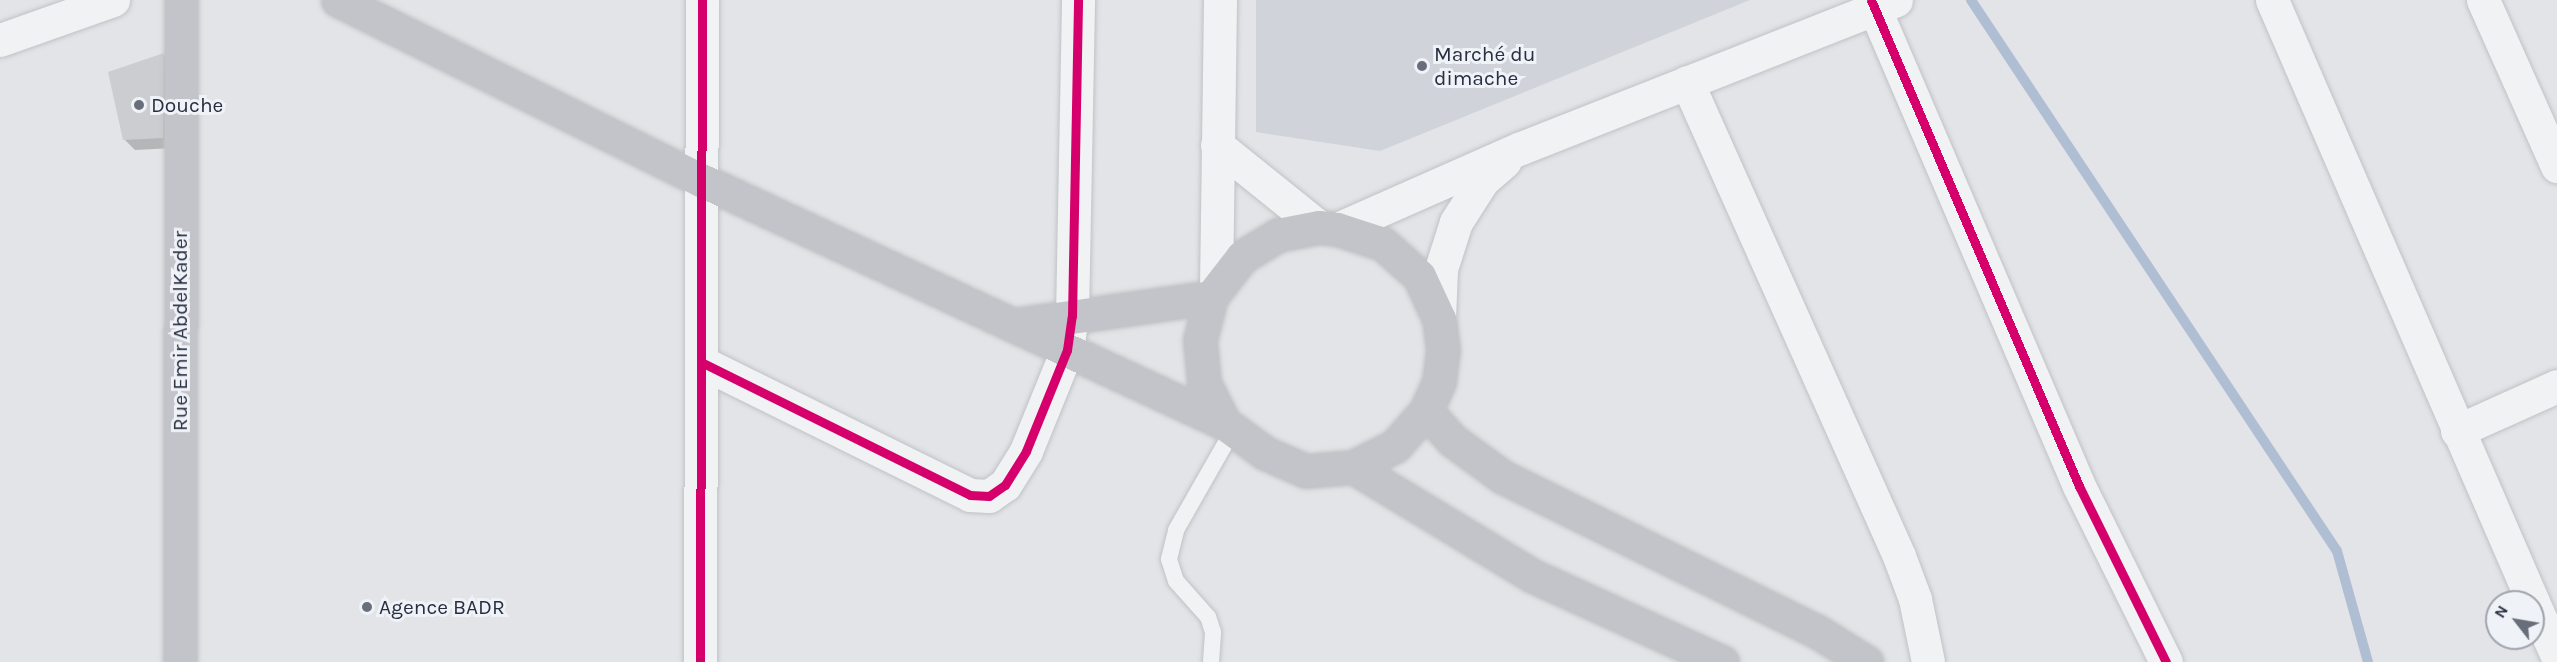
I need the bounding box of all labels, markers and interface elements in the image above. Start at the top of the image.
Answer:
place label: Marché du dimache [1434,41,1535,91]
marker: Marché du dimache [1415,59,1429,73]
place label: Douche [151,92,223,118]
marker: Douche [132,98,146,112]
street label: Rue Emir AbdelKader [167,231,193,431]
north arrow [2485,590,2545,650]
place label: Agence BADR [379,594,505,620]
marker: Agence BADR [360,600,374,614]
text: N [2490,602,2512,621]

